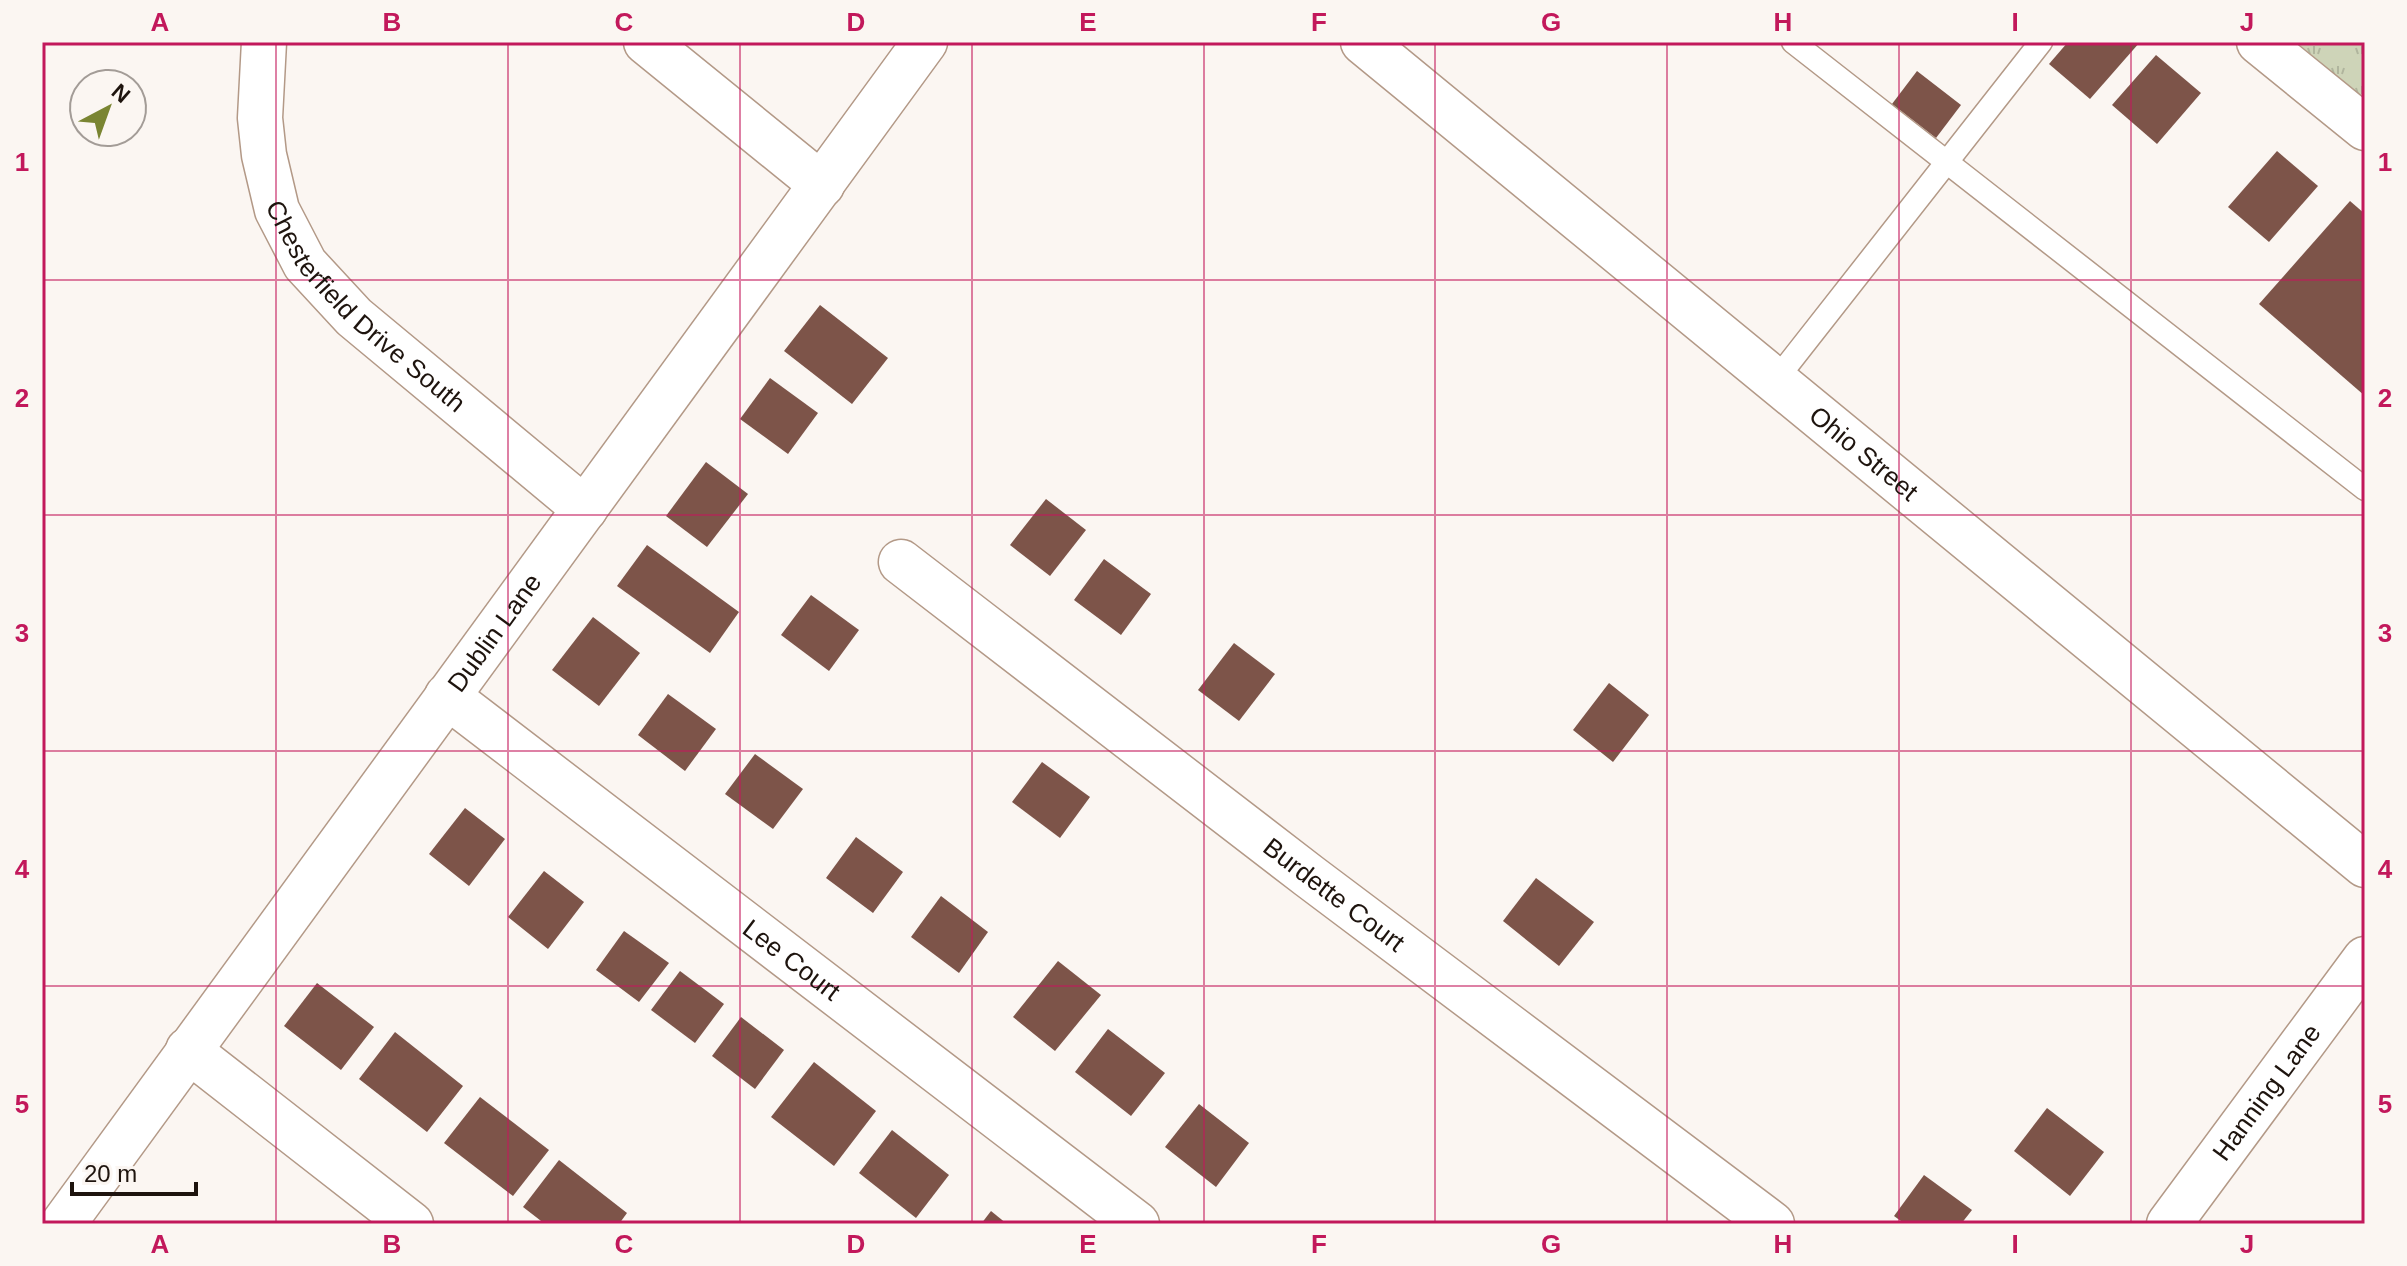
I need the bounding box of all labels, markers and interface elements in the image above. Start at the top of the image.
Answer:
text: A [151,7,170,37]
text: B [383,7,401,37]
text: C [615,7,634,37]
text: D [847,7,865,37]
text: E [1079,7,1097,37]
text: F [1311,7,1327,37]
text: G [1541,7,1561,37]
text: H [1774,7,1792,37]
text: I [2011,7,2019,37]
text: J [2240,7,2254,37]
north arrow [68,68,148,148]
text: N [107,79,135,108]
text: 1 [15,147,29,177]
text: 1 [2378,147,2392,177]
street label: Chesterfield Drive South [260,195,471,418]
text: 2 [15,383,29,413]
text: 2 [2378,383,2392,413]
street label: Ohio Street [1803,400,1925,507]
street label: Dublin Lane [441,568,547,698]
text: 3 [15,618,29,648]
text: 3 [2378,618,2392,648]
street label: Burdette Court [1257,832,1411,958]
text: 4 [15,854,30,884]
text: 4 [2378,854,2393,884]
street label: Lee Court [737,913,847,1007]
street label: Hanning Lane [2206,1018,2327,1166]
text: 5 [15,1089,29,1119]
text: 5 [2378,1089,2392,1119]
scale bar [72,1146,196,1196]
text: 20 m [84,1160,137,1187]
text: A [151,1229,170,1259]
text: B [383,1229,401,1259]
text: C [615,1229,634,1259]
text: D [847,1229,865,1259]
text: E [1079,1229,1097,1259]
text: F [1311,1229,1327,1259]
text: G [1541,1229,1561,1259]
text: H [1774,1229,1792,1259]
text: I [2011,1229,2019,1259]
text: J [2240,1229,2254,1259]

